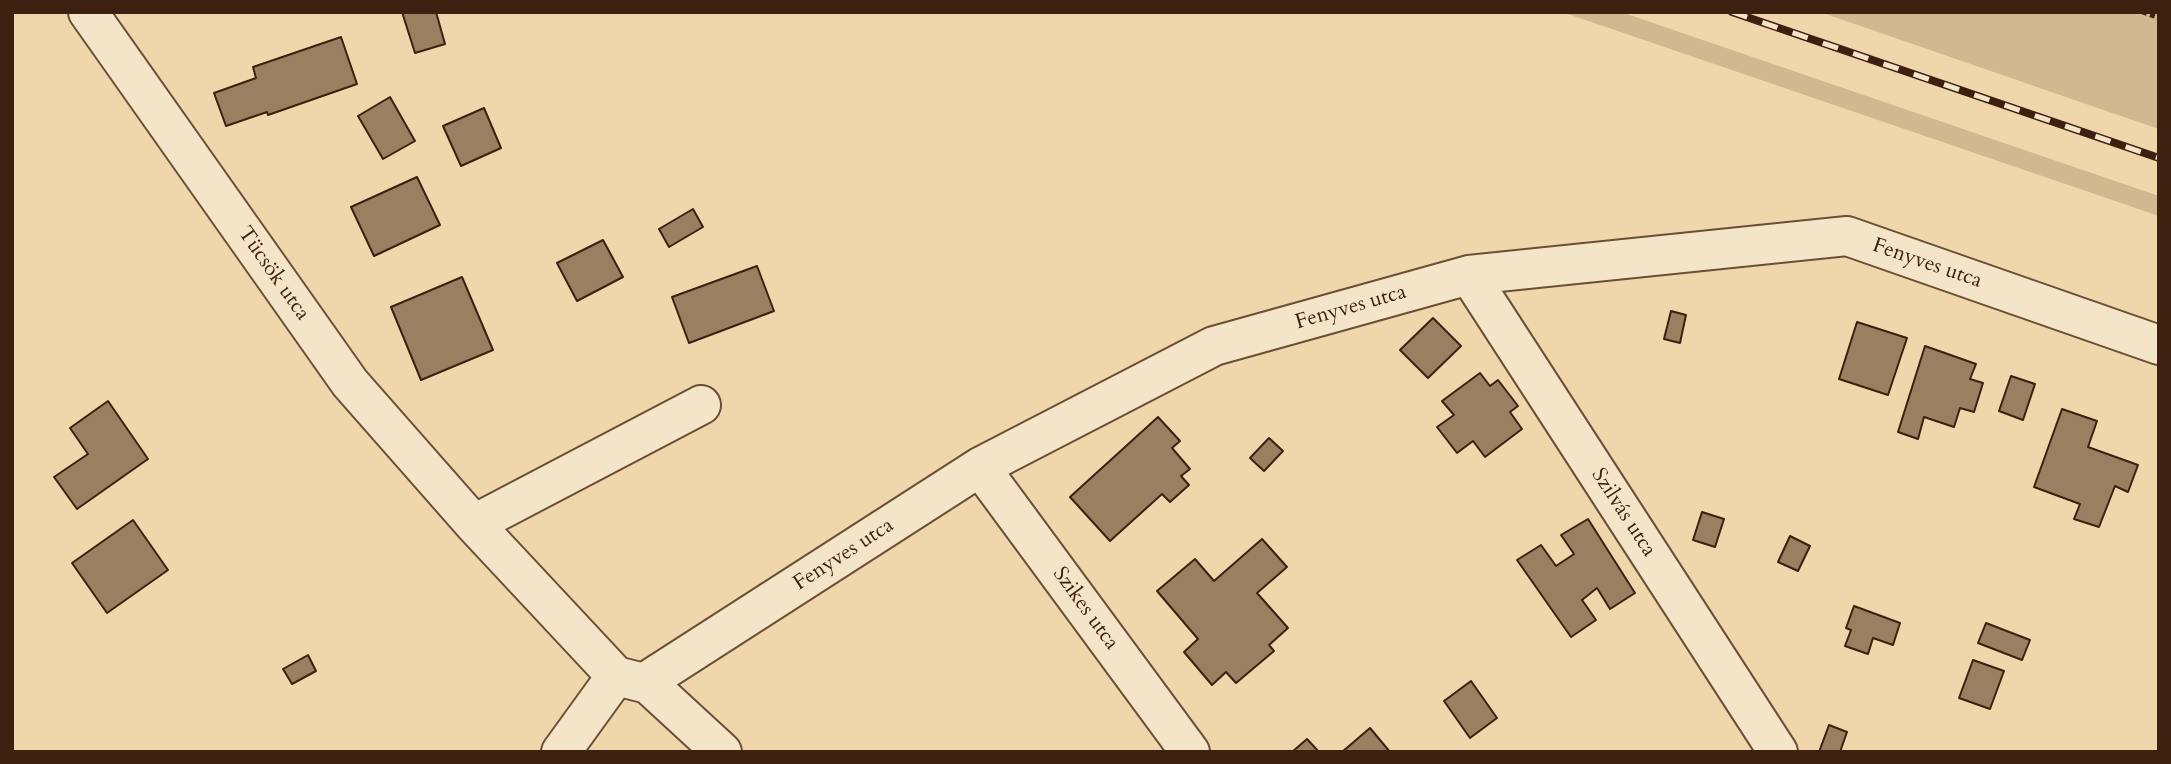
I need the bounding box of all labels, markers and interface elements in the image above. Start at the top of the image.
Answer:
street label: Tücsök utca [232,222,314,326]
street label: Fenyves utca [1869,234,1985,294]
street label: Fenyves utca [1293,280,1409,336]
street label: Szilvás utca [1585,464,1661,562]
street label: Fenyves utca [789,513,899,597]
street label: Szikes utca [1047,563,1123,655]

